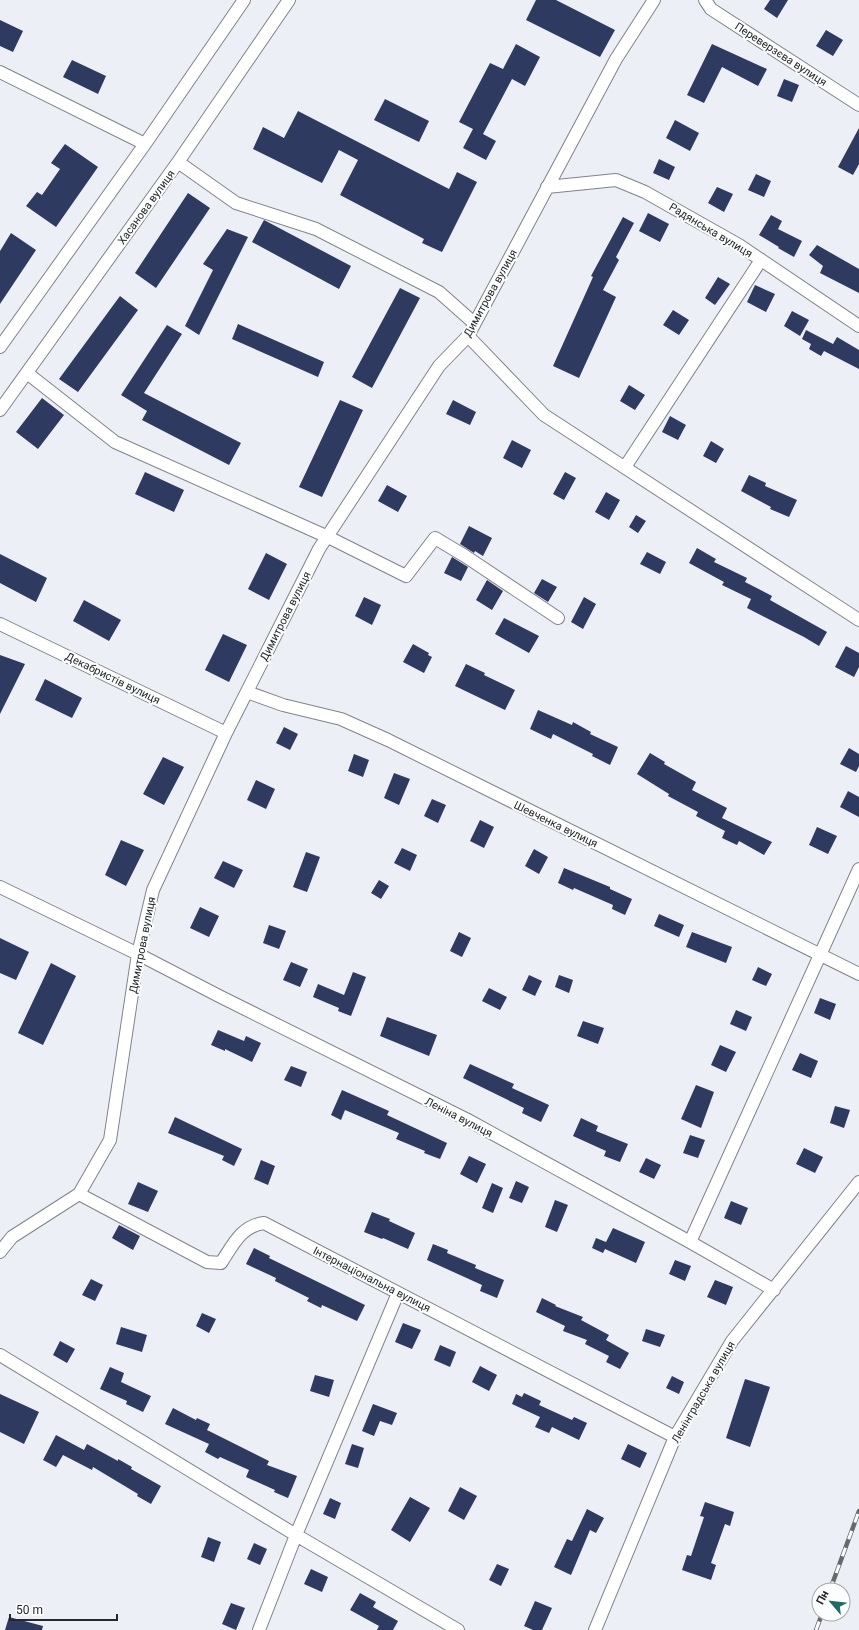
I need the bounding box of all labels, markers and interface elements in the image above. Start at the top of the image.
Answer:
street label: Переверзєва вулиця [732,20,829,89]
street label: Хасанова вулиця [115,168,178,247]
street label: Радянська вулиця [667,200,755,260]
street label: Димитрова вулиця [461,247,520,339]
street label: Димитрова вулиця [257,569,314,663]
street label: Декабристів вулиця [63,650,162,707]
street label: Шевченка вулиця [512,798,600,850]
street label: Димитрова вулиця [127,896,158,995]
street label: Леніна вулиця [423,1095,495,1140]
street label: Інтернаціональна вулиця [311,1244,433,1315]
street label: Ленінградська вулиця [669,1339,738,1445]
north arrow [811,1582,851,1622]
text: Пн [814,1588,832,1607]
scale bar [10,1596,117,1622]
text: 50 m [16,1603,43,1617]

